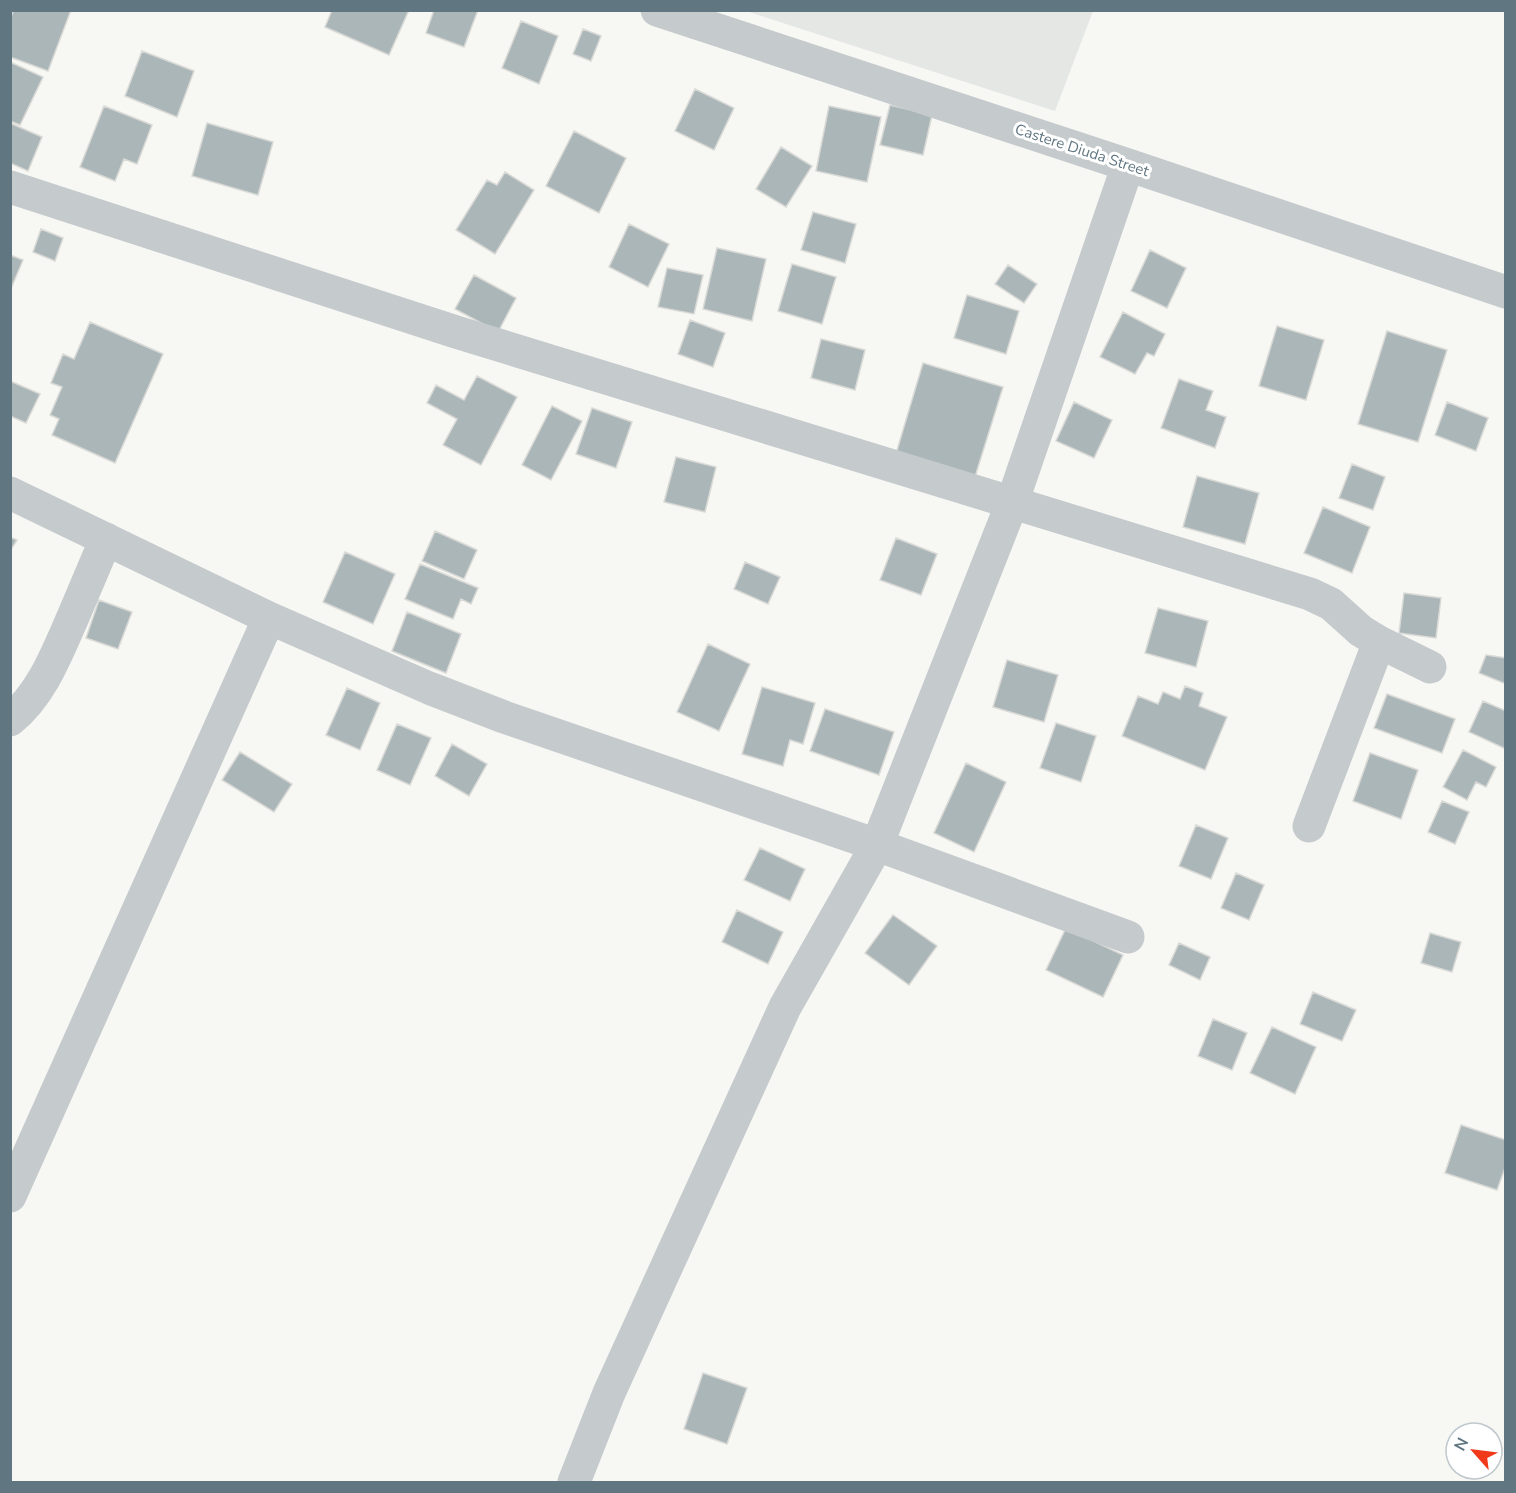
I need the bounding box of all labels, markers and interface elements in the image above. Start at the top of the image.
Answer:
street label: Castere Diuda Street [1012,119,1152,181]
north arrow [1444,1421,1504,1481]
text: N [1449,1434,1474,1455]

